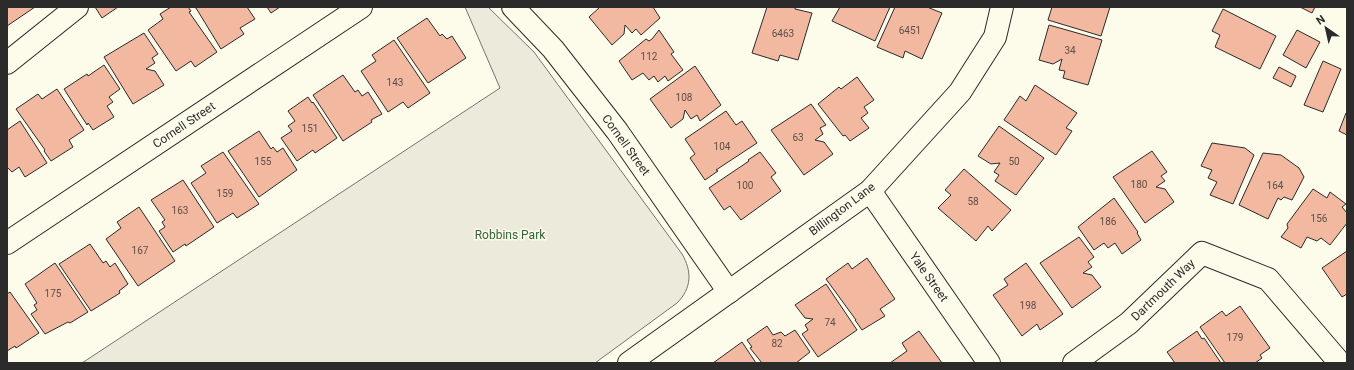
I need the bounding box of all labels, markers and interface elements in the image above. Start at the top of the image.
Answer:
north arrow [1306,8,1346,48]
text: N [1314,12,1328,28]
house number: 6451 [899,25,921,36]
house number: 6463 [772,28,794,39]
house number: 34 [1064,45,1076,56]
house number: 112 [641,51,658,62]
house number: 143 [387,77,403,88]
house number: 108 [676,92,693,103]
street label: Cornell Street [150,99,218,151]
street label: Cornell Street [599,112,653,178]
house number: 151 [302,123,318,134]
house number: 63 [792,132,804,143]
house number: 104 [714,141,731,152]
house number: 155 [255,156,272,167]
house number: 50 [1008,156,1020,167]
house number: 180 [1131,179,1148,190]
house number: 100 [737,180,754,191]
street label: Billington Lane [806,180,878,238]
house number: 164 [1267,180,1284,191]
house number: 159 [217,188,233,199]
house number: 58 [967,196,979,207]
house number: 163 [172,205,188,216]
house number: 156 [1311,213,1328,224]
house number: 186 [1100,216,1117,227]
park label: Robbins Park [475,228,546,242]
house number: 167 [132,245,149,256]
street label: Yale Street [907,250,951,305]
street label: Dartmouth Way [1128,256,1198,324]
house number: 175 [45,288,62,299]
house number: 198 [1020,300,1037,311]
house number: 74 [824,317,836,328]
house number: 179 [1227,332,1243,343]
house number: 82 [771,338,783,349]

